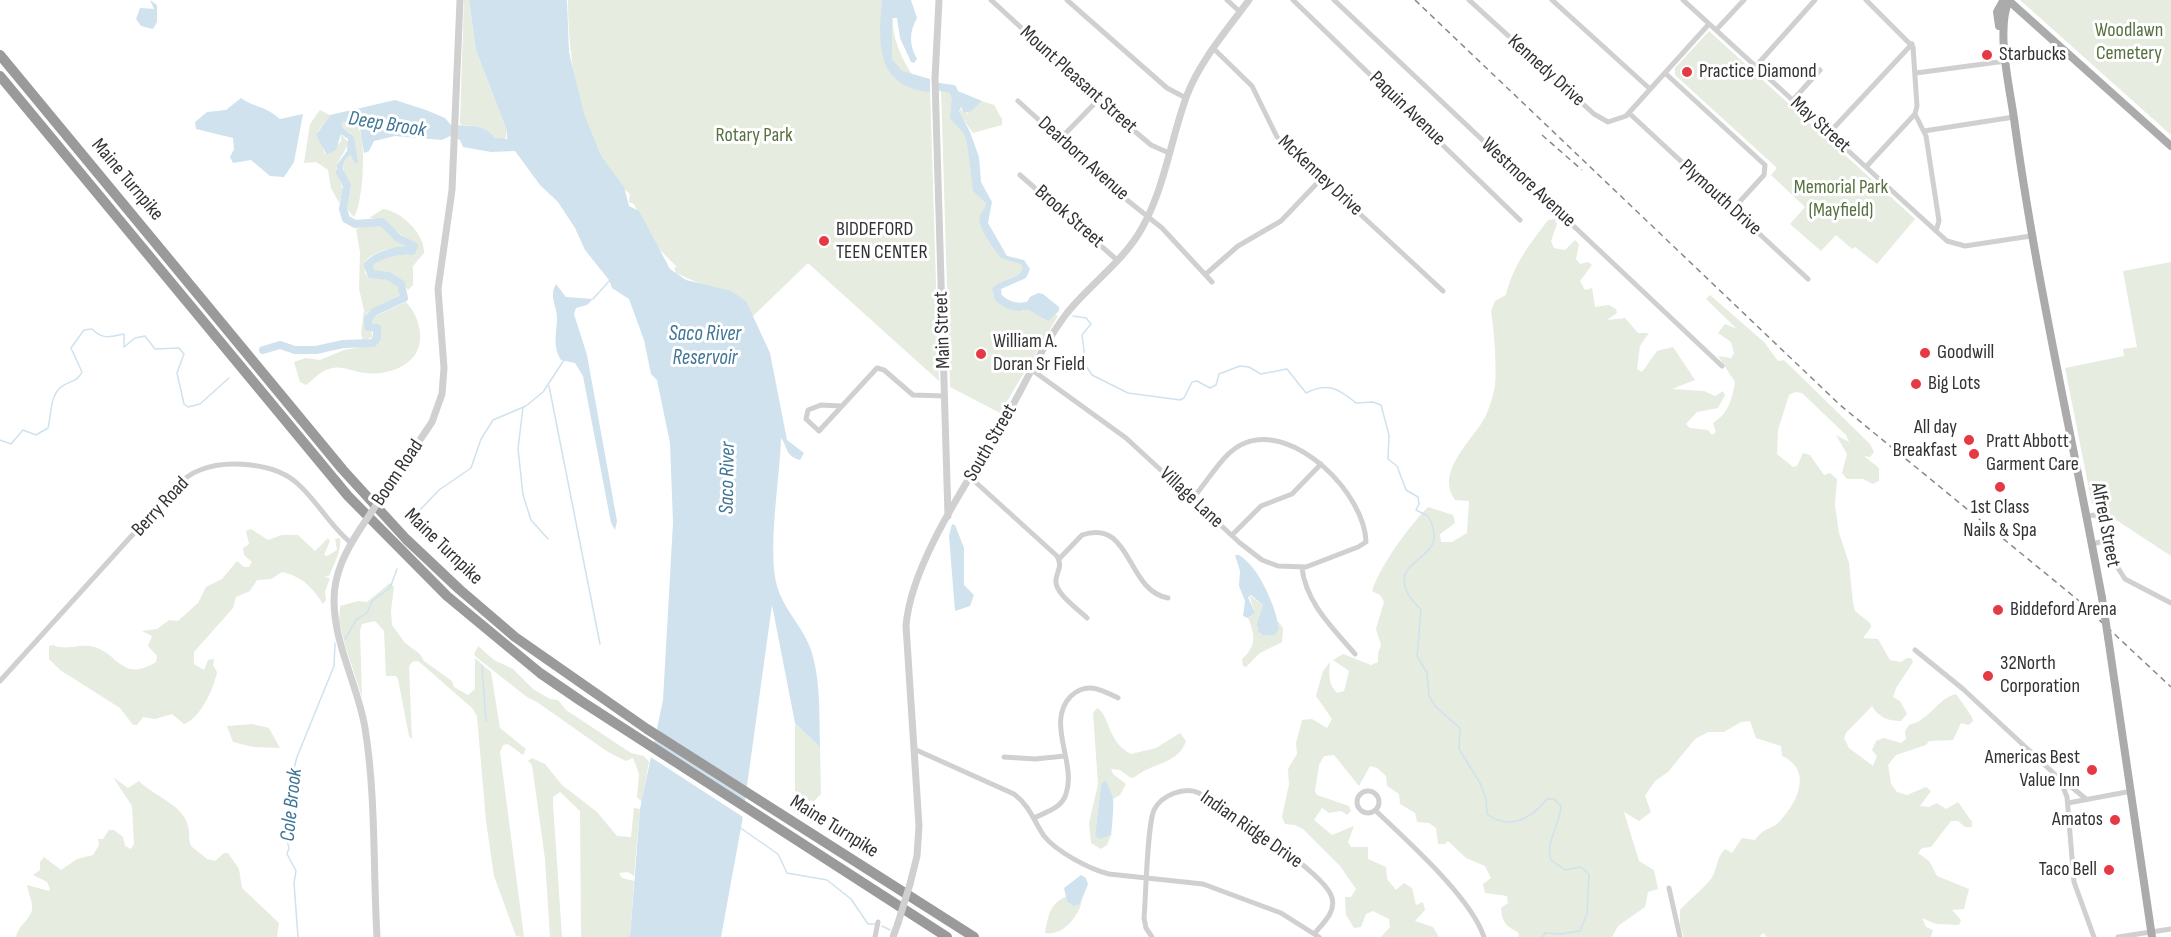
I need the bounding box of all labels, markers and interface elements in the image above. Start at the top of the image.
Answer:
park label: Woodlawn Cemetery [2095,19,2163,66]
street label: Mount Pleasant Street [1014,21,1142,139]
street label: Kennedy Drive [1502,30,1590,112]
place label: Starbucks [1999,43,2066,67]
marker: Starbucks [1980,48,1994,62]
place label: Practice Diamond [1699,60,1817,84]
marker: Practice Diamond [1680,65,1694,79]
street label: Paquin Avenue [1364,67,1450,151]
street label: May Street [1785,92,1855,158]
water label: Deep Brook [347,106,427,144]
street label: Dearborn Avenue [1032,112,1134,206]
park label: Rotary Park [715,124,793,148]
street label: McKenney Drive [1273,131,1367,221]
street label: Westmore Avenue [1476,133,1580,233]
street label: Maine Turnpike [86,134,168,226]
street label: Plymouth Drive [1674,155,1766,241]
park label: Memorial Park (Mayfield) [1794,176,1888,223]
street label: Brook Street [1029,180,1109,254]
place label: BIDDEFORD TEEN CENTER [836,218,928,265]
marker: BIDDEFORD TEEN CENTER [817,234,831,248]
street label: Main Street [930,291,956,369]
water label: Saco River Reservoir [669,322,741,372]
place label: William A. Doran Sr Field [993,330,1085,377]
place label: Goodwill [1937,341,1994,365]
marker: Goodwill [1918,346,1932,360]
marker: William A. Doran Sr Field [974,347,988,361]
place label: Big Lots [1928,372,1980,396]
marker: Big Lots [1909,377,1923,391]
street label: South Street [959,400,1023,486]
place label: All day Breakfast [1893,416,1957,463]
place label: Pratt Abbott Garment Care [1986,430,2079,477]
marker: All day Breakfast [1962,433,1976,447]
street label: Boom Road [367,435,429,511]
water label: Saco River [715,442,741,514]
marker: Pratt Abbott Garment Care [1967,447,1981,461]
street label: Village Lane [1154,462,1228,534]
street label: Berry Road [127,472,195,542]
marker: 1st Class Nails & Spa [1993,480,2007,494]
street label: Alfred Street [2085,481,2125,569]
place label: 1st Class Nails & Spa [1963,496,2037,543]
street label: Maine Turnpike [399,504,487,590]
place label: Biddeford Arena [2010,598,2117,622]
marker: Biddeford Arena [1991,603,2005,617]
place label: 32North Corporation [2000,652,2080,699]
marker: 32North Corporation [1981,669,1995,683]
place label: Americas Best Value Inn [1985,746,2080,793]
marker: Americas Best Value Inn [2085,763,2099,777]
water label: Cole Brook [276,767,308,843]
street label: Indian Ridge Drive [1195,786,1307,874]
street label: Maine Turnpike [785,790,883,864]
place label: Amatos [2052,808,2103,832]
marker: Amatos [2108,813,2122,827]
place label: Taco Bell [2039,858,2097,882]
marker: Taco Bell [2102,863,2116,877]

